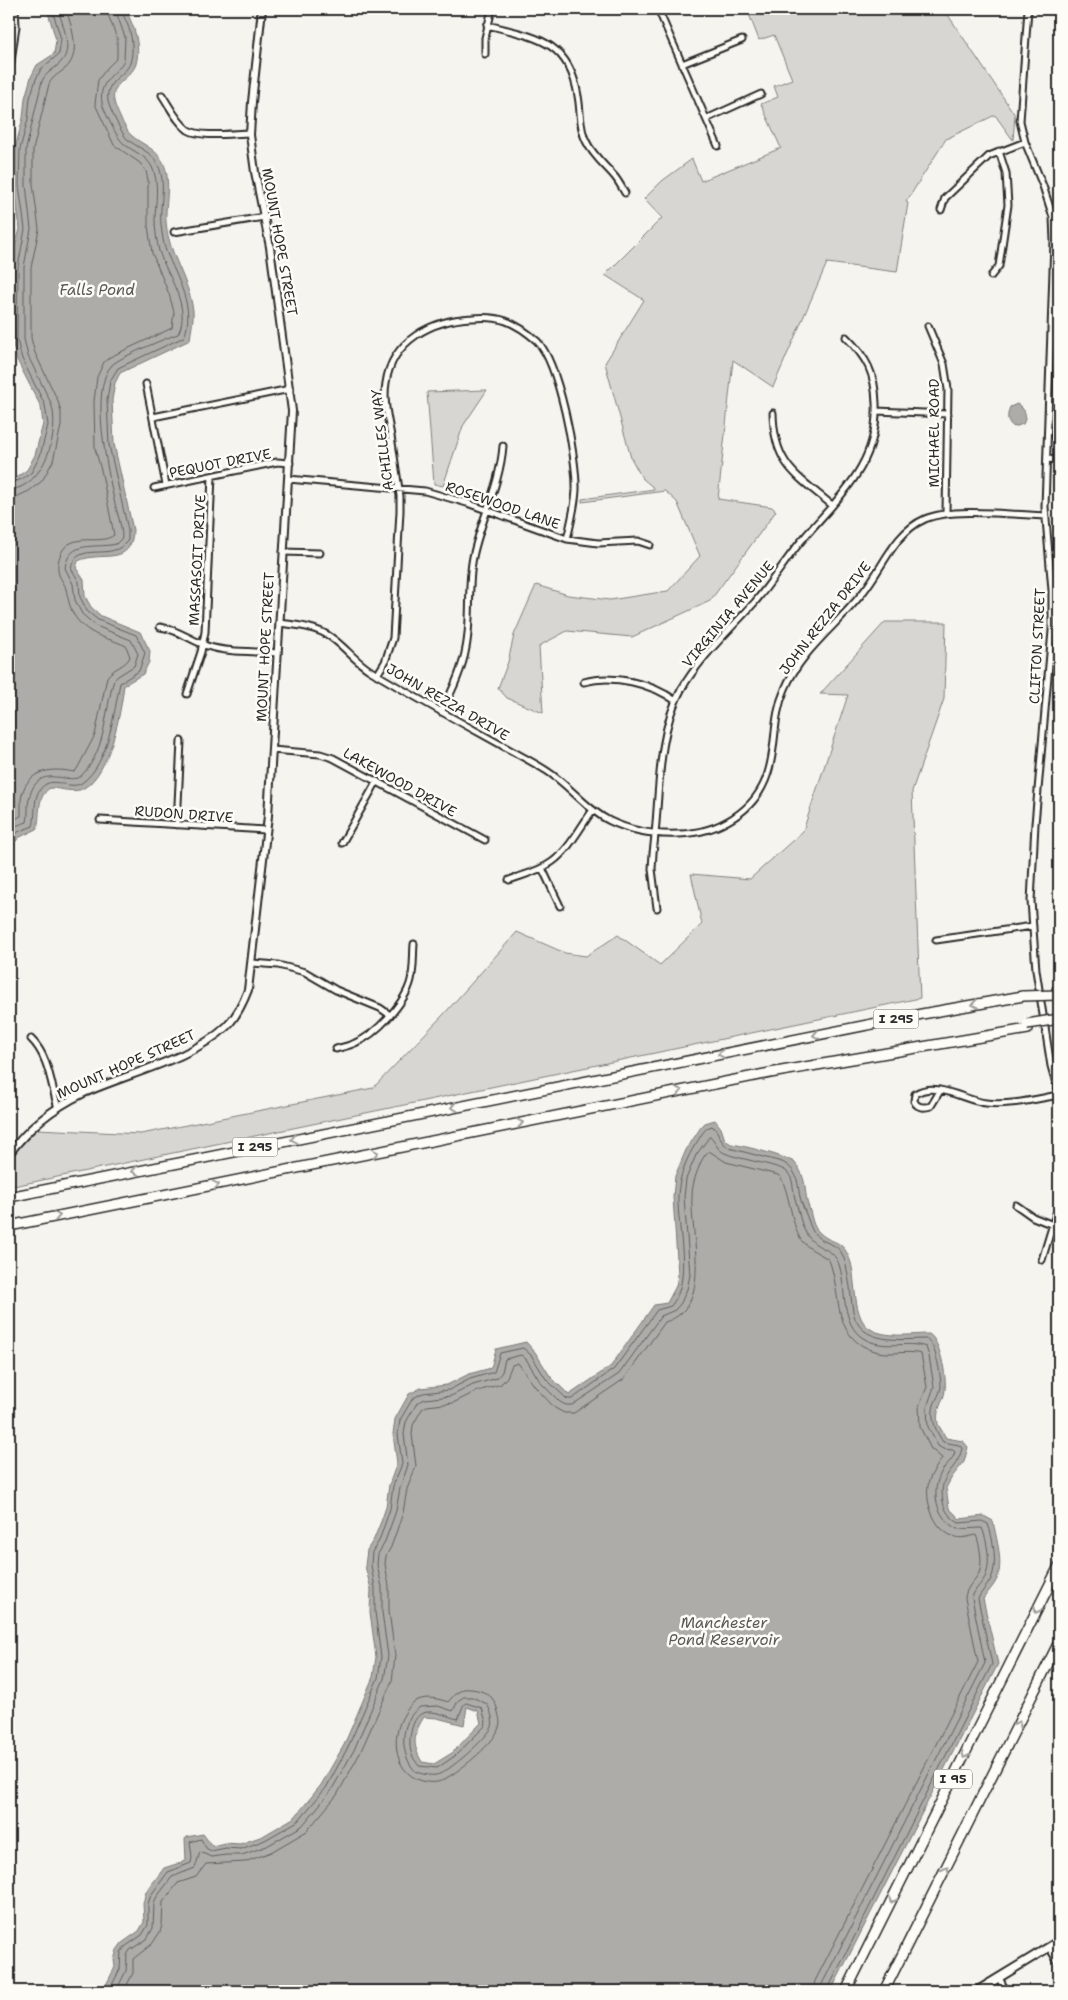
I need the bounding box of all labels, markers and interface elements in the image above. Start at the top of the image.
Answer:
street label: MOUNT HOPE STREET [258,167,302,318]
water label: Falls Pond [59,280,135,300]
street label: MICHAEL ROAD [925,379,943,487]
street label: ACHILLES WAY [367,388,397,492]
street label: PEQUOT DRIVE [167,444,273,482]
street label: ROSEWOOD LANE [443,477,563,533]
street label: MASSASOIT DRIVE [185,493,209,626]
street label: VIRGINIA AVENUE [678,557,778,671]
street label: JOHN REZZA DRIVE [775,558,875,678]
street label: MOUNT HOPE STREET [252,571,278,722]
street label: CLIFTON STREET [1025,587,1049,704]
street label: JOHN REZZA DRIVE [383,659,513,745]
street label: LAKEWOOD DRIVE [340,743,460,821]
street label: RUDON DRIVE [134,802,234,826]
one-way arrow [971,999,980,1009]
road number: I 295 [874,1010,918,1028]
street label: MOUNT HOPE STREET [54,1025,198,1103]
one-way arrow [811,1029,820,1040]
one-way arrow [717,1048,726,1059]
one-way arrow [675,1087,684,1097]
one-way arrow [449,1102,458,1112]
one-way arrow [516,1119,525,1129]
one-way arrow [290,1134,299,1144]
road number: I 295 [232,1138,278,1156]
one-way arrow [371,1148,380,1158]
one-way arrow [131,1166,139,1176]
one-way arrow [211,1180,220,1190]
one-way arrow [52,1212,61,1222]
one-way arrow [1033,1604,1043,1613]
water label: Manchester Pond Reservoir [668,1613,780,1650]
one-way arrow [1012,1720,1023,1729]
one-way arrow [961,1750,971,1759]
road number: I 95 [934,1770,972,1788]
one-way arrow [940,1866,950,1875]
one-way arrow [888,1895,898,1904]

